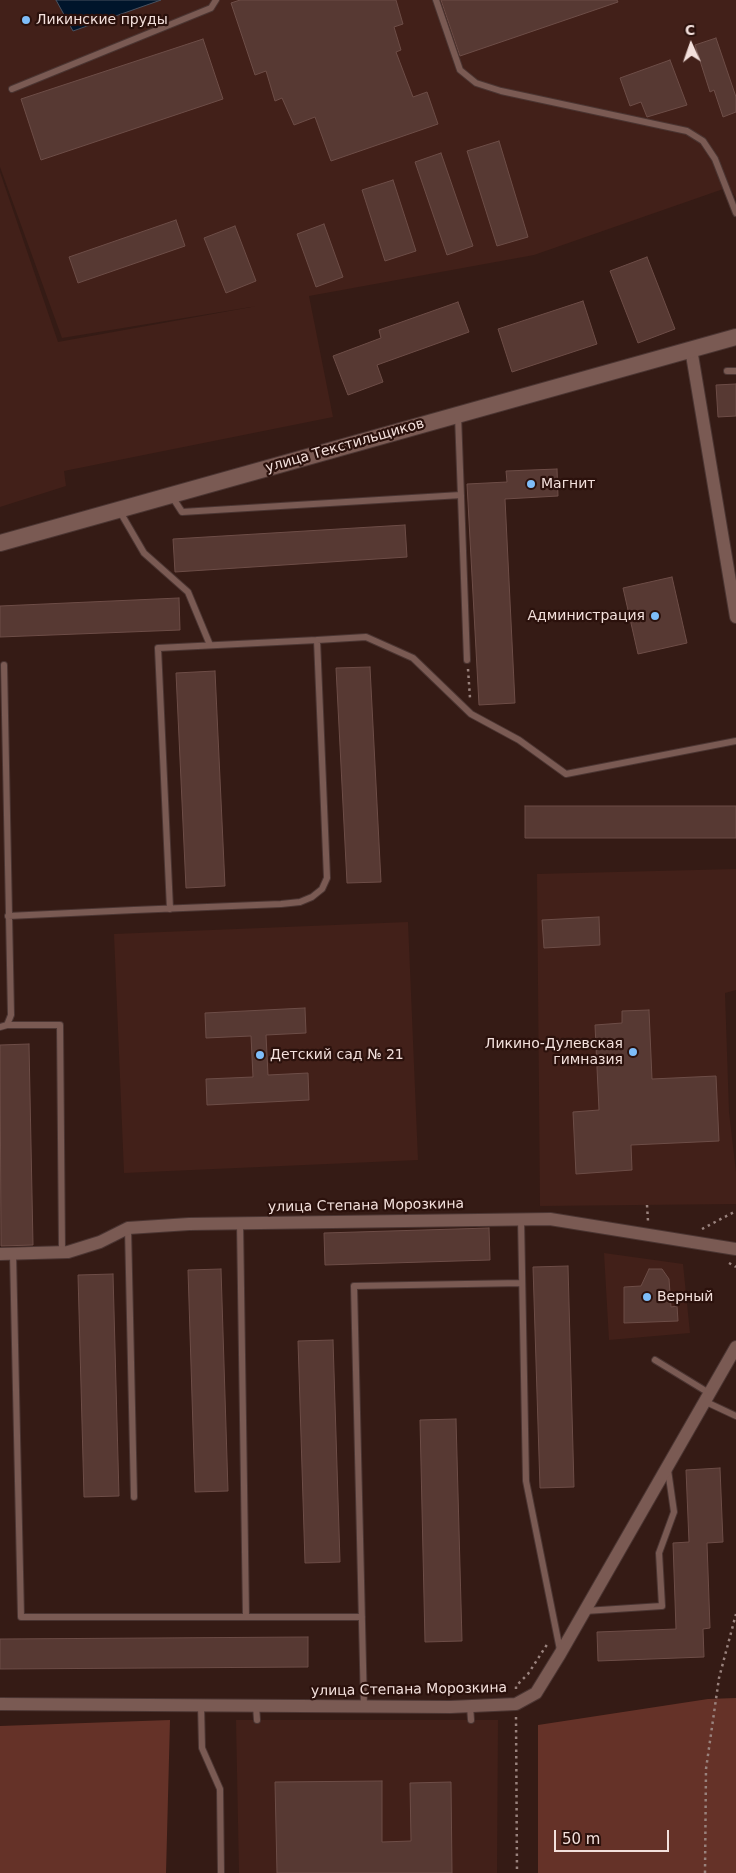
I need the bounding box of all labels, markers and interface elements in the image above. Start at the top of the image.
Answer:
place label: Ликинские пруды [36,12,168,28]
marker: Ликинские пруды [20,14,32,26]
north arrow [666,20,716,70]
text: С [685,22,696,38]
street label: улица Текстильщиков [264,415,426,477]
place label: Магнит [541,476,595,492]
marker: Магнит [525,478,537,490]
place label: Администрация [527,608,645,624]
marker: Администрация [649,610,661,622]
place label: Ликино-Дулевская гимназия [485,1036,623,1068]
marker: Ликино-Дулевская гимназия [627,1046,639,1058]
place label: Детский сад № 21 [270,1047,404,1063]
marker: Детский сад № 21 [254,1049,266,1061]
street label: улица Степана Морозкина [268,1196,464,1216]
place label: Верный [657,1289,713,1305]
marker: Верный [641,1291,653,1303]
street label: улица Степана Морозкина [311,1680,507,1700]
scale bar [556,1820,671,1852]
text: 50 m [562,1830,600,1848]

